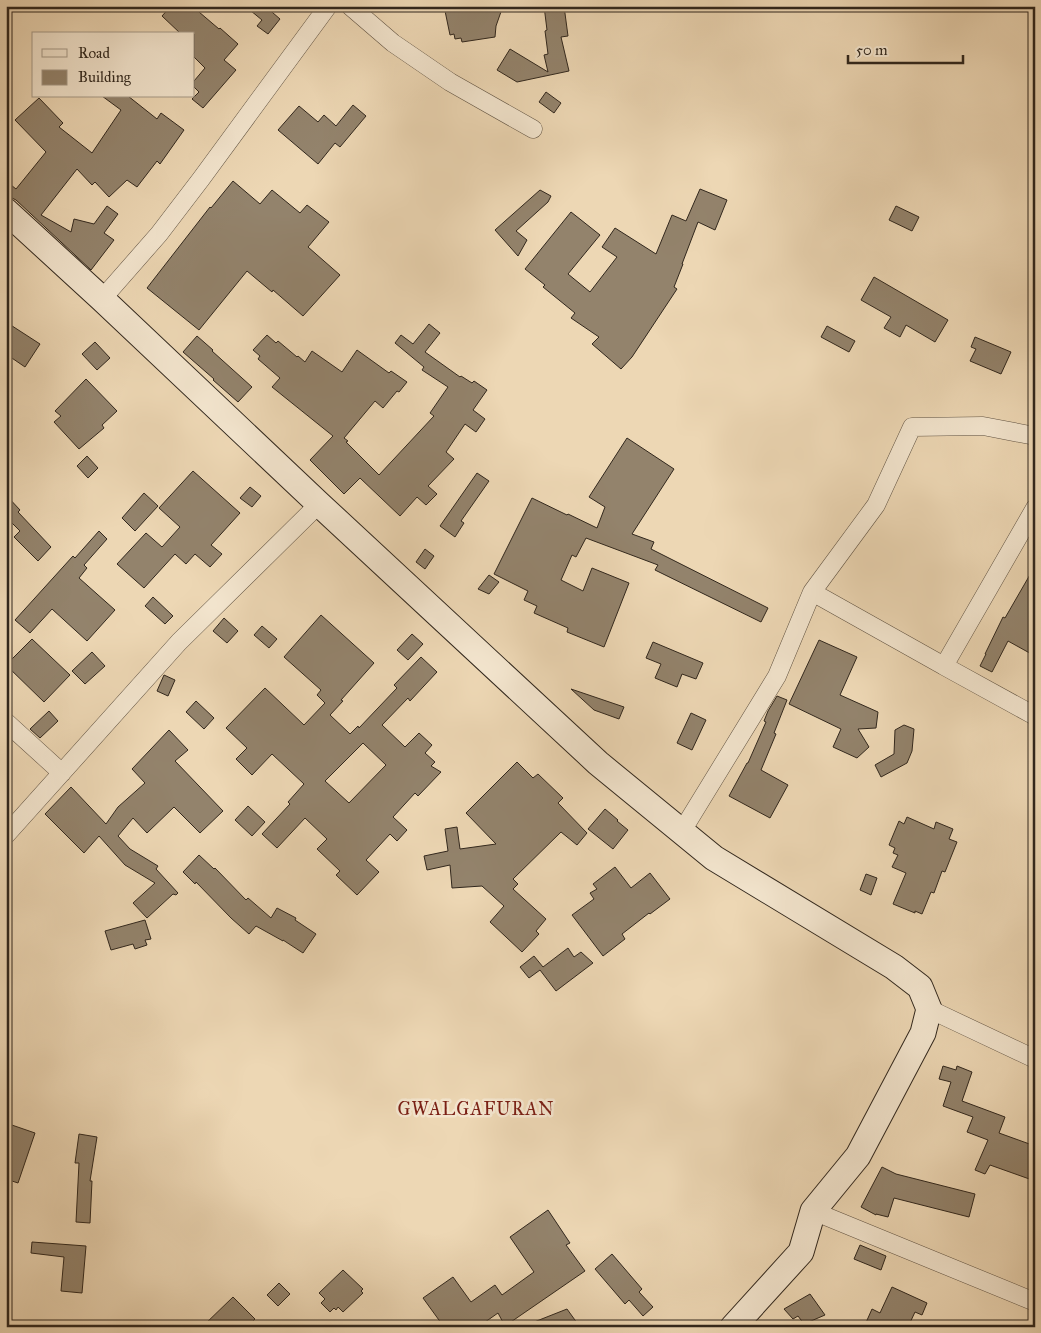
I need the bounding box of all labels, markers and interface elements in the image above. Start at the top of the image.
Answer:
legend [32,32,195,98]
scale bar [848,32,964,64]
text: 50 m [856,41,888,59]
text: Road [78,44,110,62]
text: Building [78,68,132,86]
district label: GWALGAFURAN [397,1098,555,1120]

